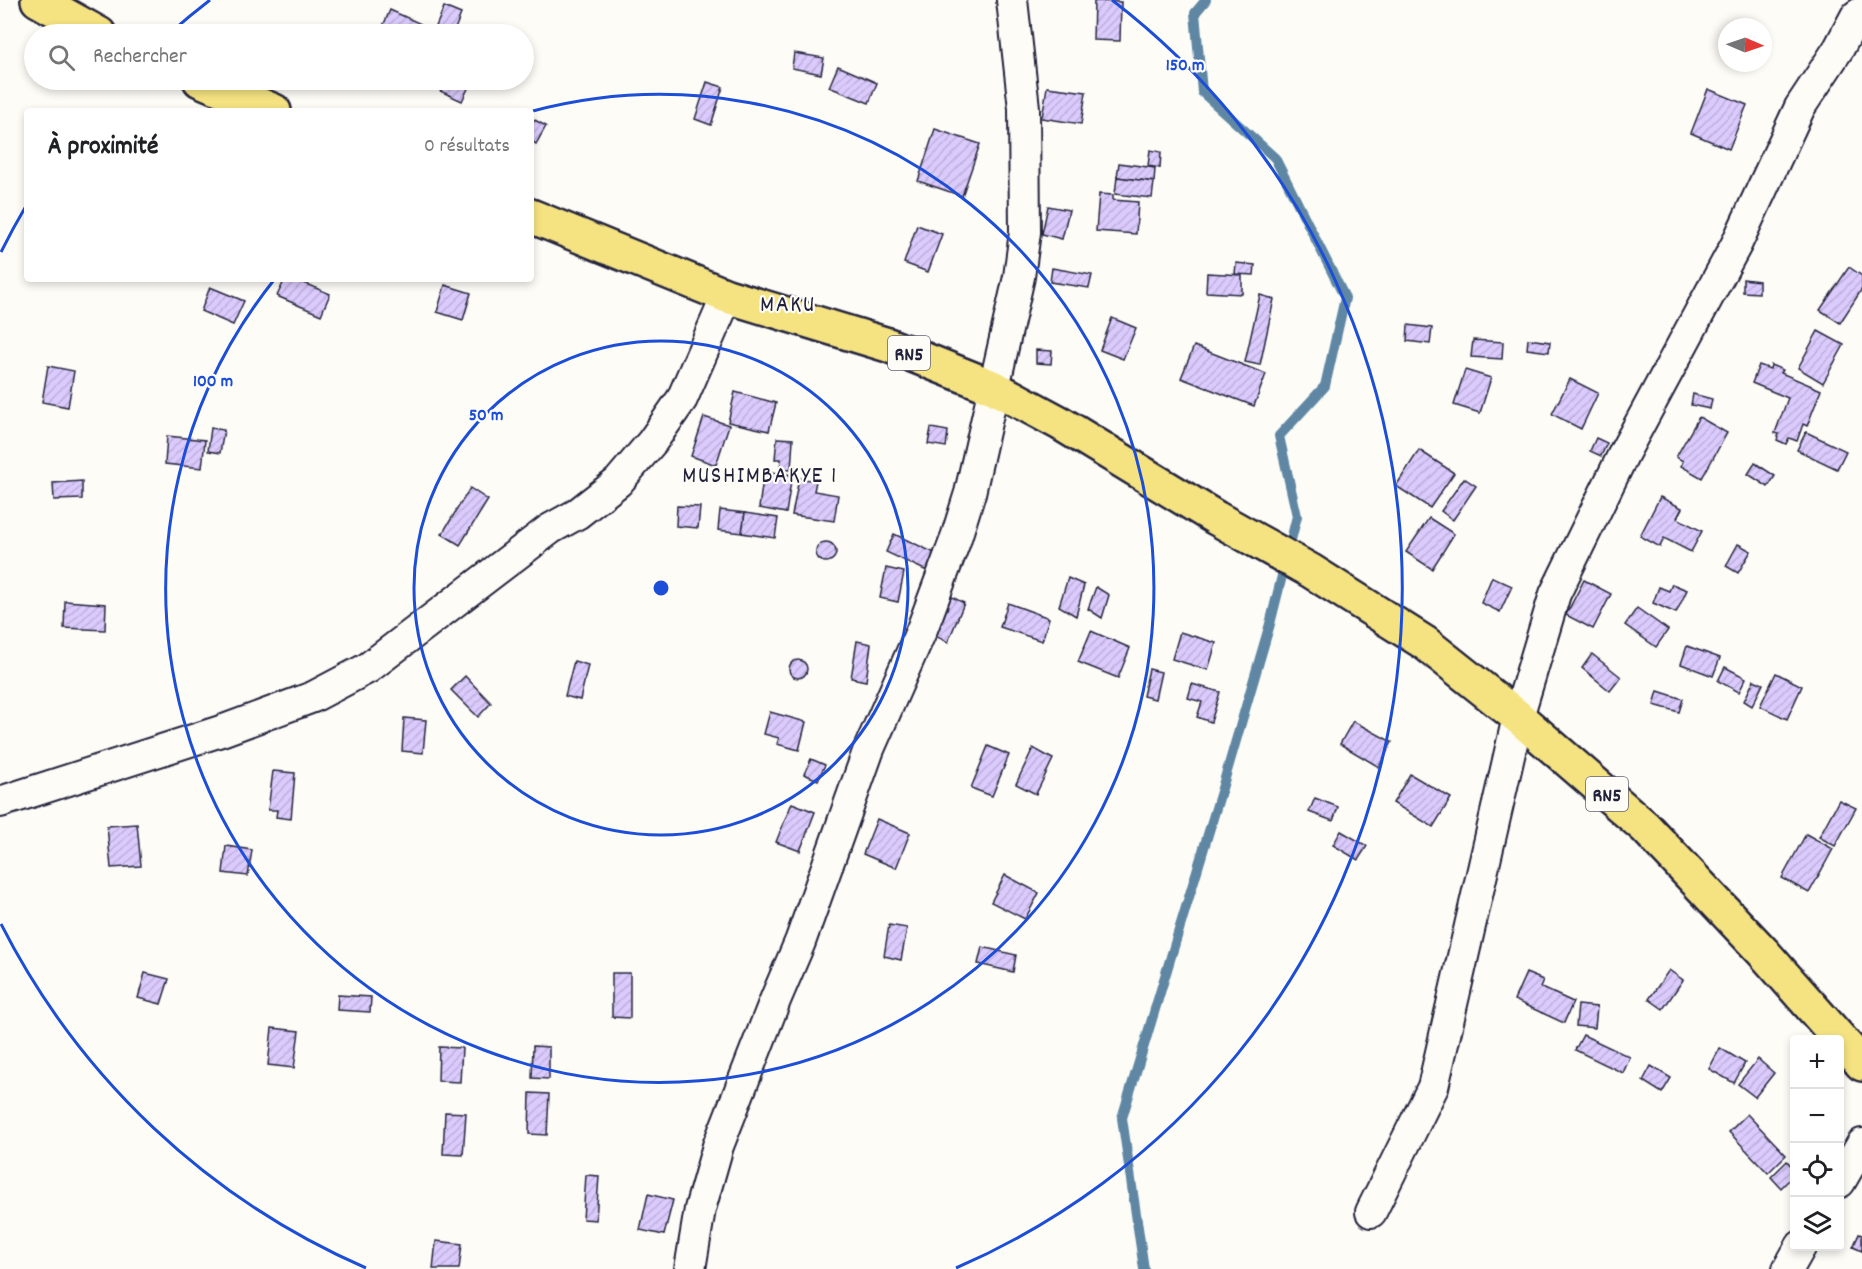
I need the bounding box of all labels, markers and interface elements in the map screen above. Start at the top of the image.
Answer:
north arrow [1718,18,1772,72]
search box [24,24,534,90]
icon: search [45,41,78,74]
text: Rechercher [93,42,187,73]
text: 150 m [1166,54,1204,79]
text: À proximité [48,129,158,166]
text: 0 résultats [424,133,510,161]
district label: MAKU [760,289,816,323]
road number: RN5 [888,336,930,370]
text: 100 m [193,370,233,395]
text: 50 m [469,404,503,429]
district label: MUSHIMBAKYE 1 [682,460,838,494]
centre of rings [651,578,671,598]
road number: RN5 [1586,777,1628,811]
map controls [1790,1035,1844,1251]
button: + [1790,1035,1844,1089]
button: − [1790,1089,1844,1143]
button: locate [1790,1143,1844,1197]
button: layers [1790,1197,1844,1251]

